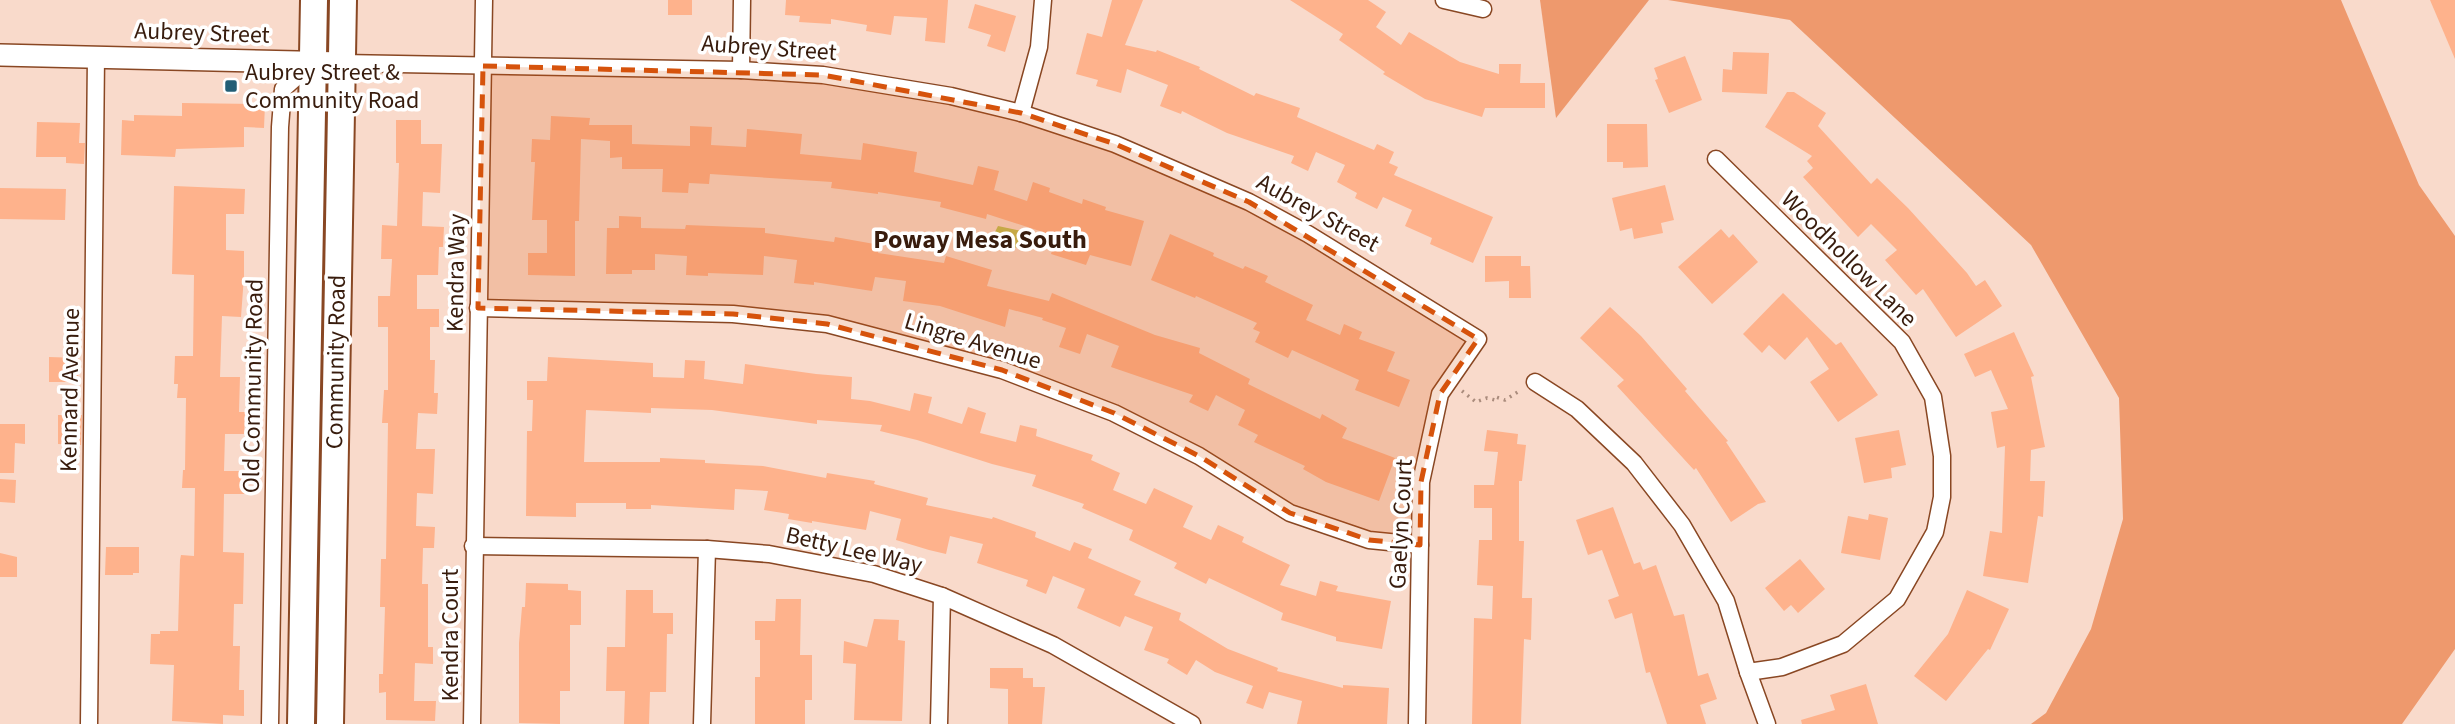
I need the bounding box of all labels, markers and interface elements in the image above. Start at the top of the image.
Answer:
street label: Aubrey Street [134,13,270,53]
street label: Aubrey Street [700,26,838,70]
place label: Aubrey Street & Community Road [245,55,419,118]
marker: Aubrey Street & Community Road [223,78,239,94]
street label: Aubrey Street [1250,165,1386,261]
street label: Woodhollow Lane [1773,183,1925,335]
street label: Kendra Way [437,213,475,333]
district label: Poway Mesa South [873,221,1087,258]
street label: Community Road [317,275,355,449]
street label: Old Community Road [234,279,272,493]
street label: Lingre Avenue [900,304,1046,378]
street label: Kennard Avenue [51,308,89,472]
street label: Gaelyn Court [1380,458,1422,590]
street label: Betty Lee Way [782,517,926,583]
street label: Kendra Court [433,569,468,701]

